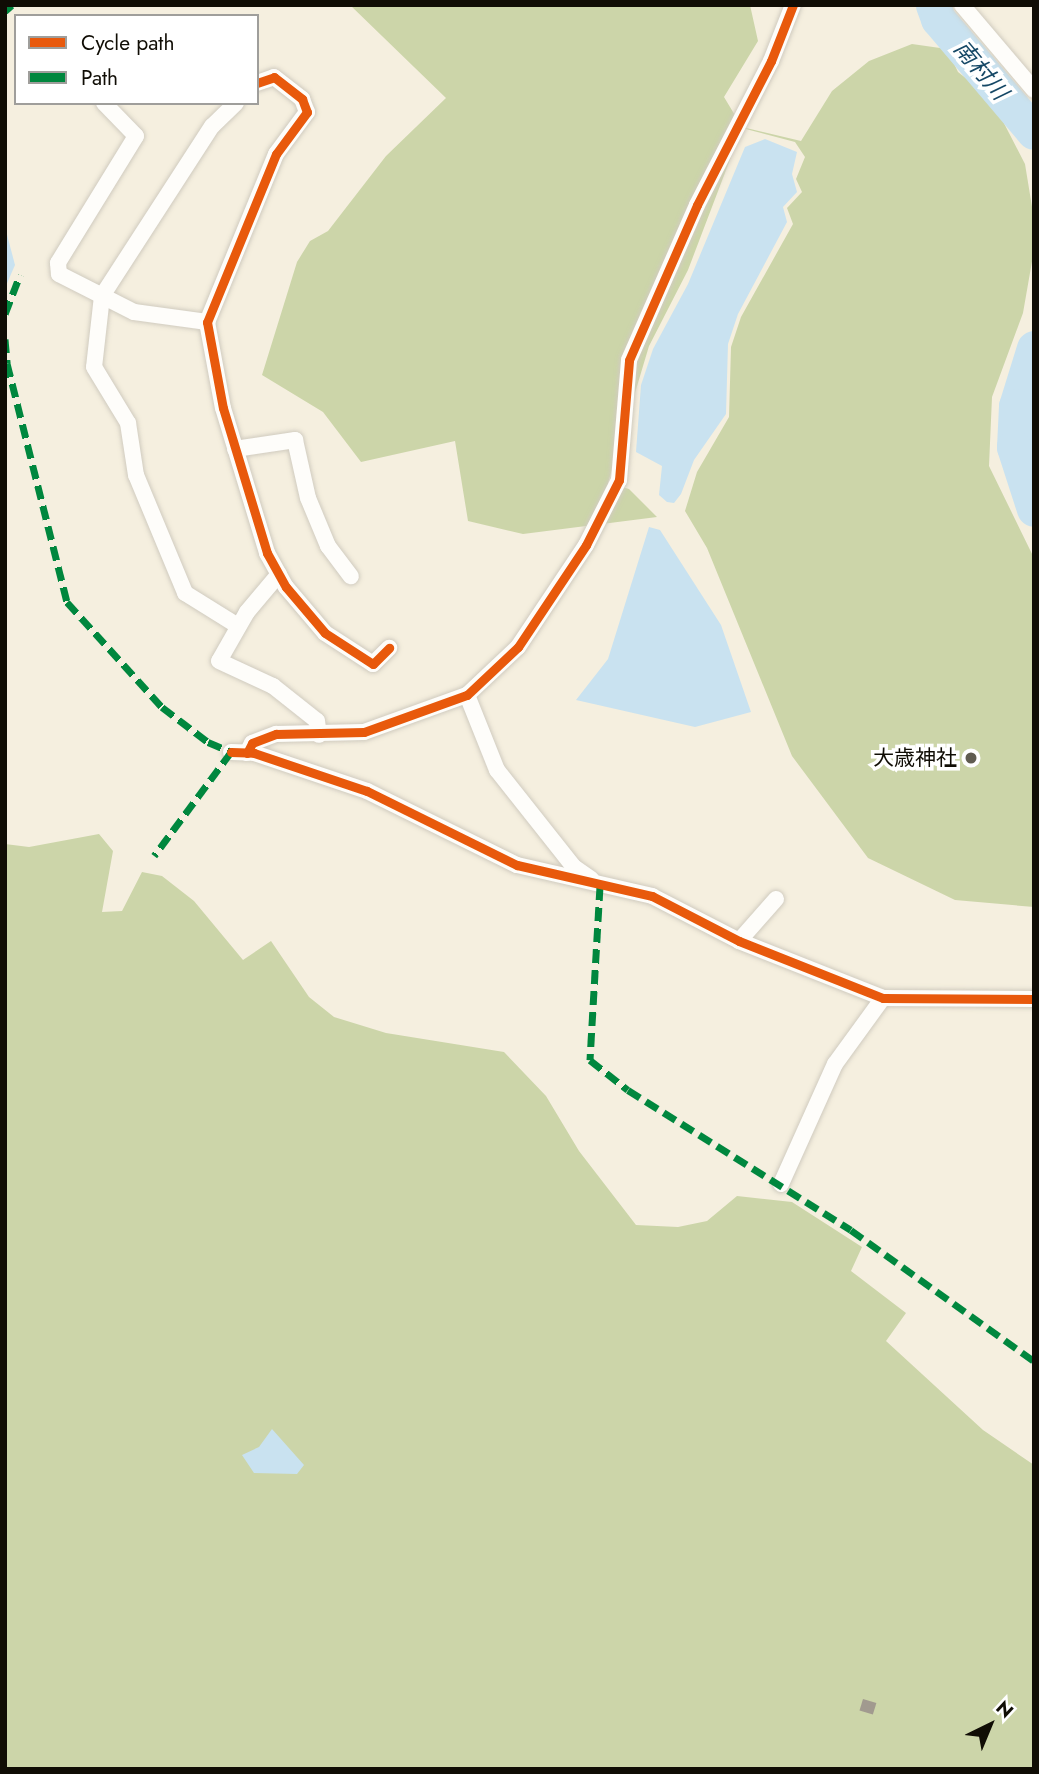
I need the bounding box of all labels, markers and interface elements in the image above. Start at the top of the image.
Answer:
legend [14,14,259,105]
text: Cycle path [81,28,174,58]
water label: 南村川 [948,35,1014,105]
text: Path [81,63,118,93]
place label: 大歳神社 [873,745,957,771]
marker: 大歳神社 [963,750,979,766]
north arrow [955,1690,1025,1760]
text: N [990,1694,1019,1724]

